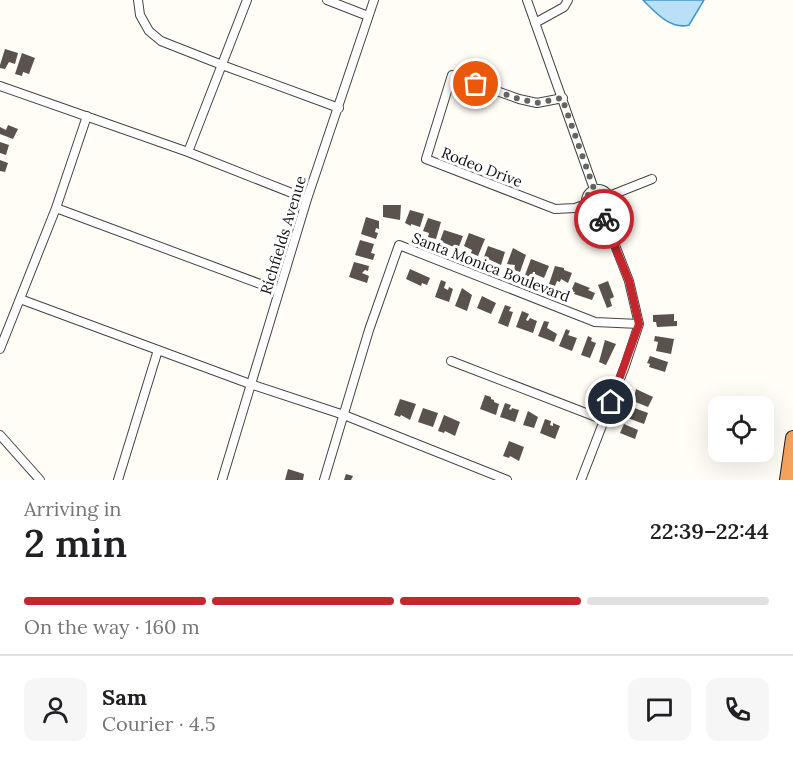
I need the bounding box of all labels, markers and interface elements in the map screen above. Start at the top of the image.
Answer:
pin [450,58,501,109]
icon: bag [459,67,492,100]
street label: Rodeo Drive [439,143,525,191]
street label: Richfields Avenue [256,173,310,297]
courier [574,189,634,249]
icon: bike [588,203,621,236]
street label: Santa Monica Boulevard [409,228,573,306]
pin [585,376,636,427]
icon: home [594,385,627,418]
map controls [708,396,774,462]
button: locate [708,396,774,462]
text: Arriving in [24,496,121,521]
text: 22:39–22:44 [650,517,769,545]
text: 2 min [24,518,127,568]
text: On the way · 160 m [24,614,200,639]
button: person [24,678,87,741]
button: chat [628,678,691,741]
button: phone [706,678,769,741]
text: Sam [102,683,147,711]
text: Courier · 4.5 [102,711,216,736]

